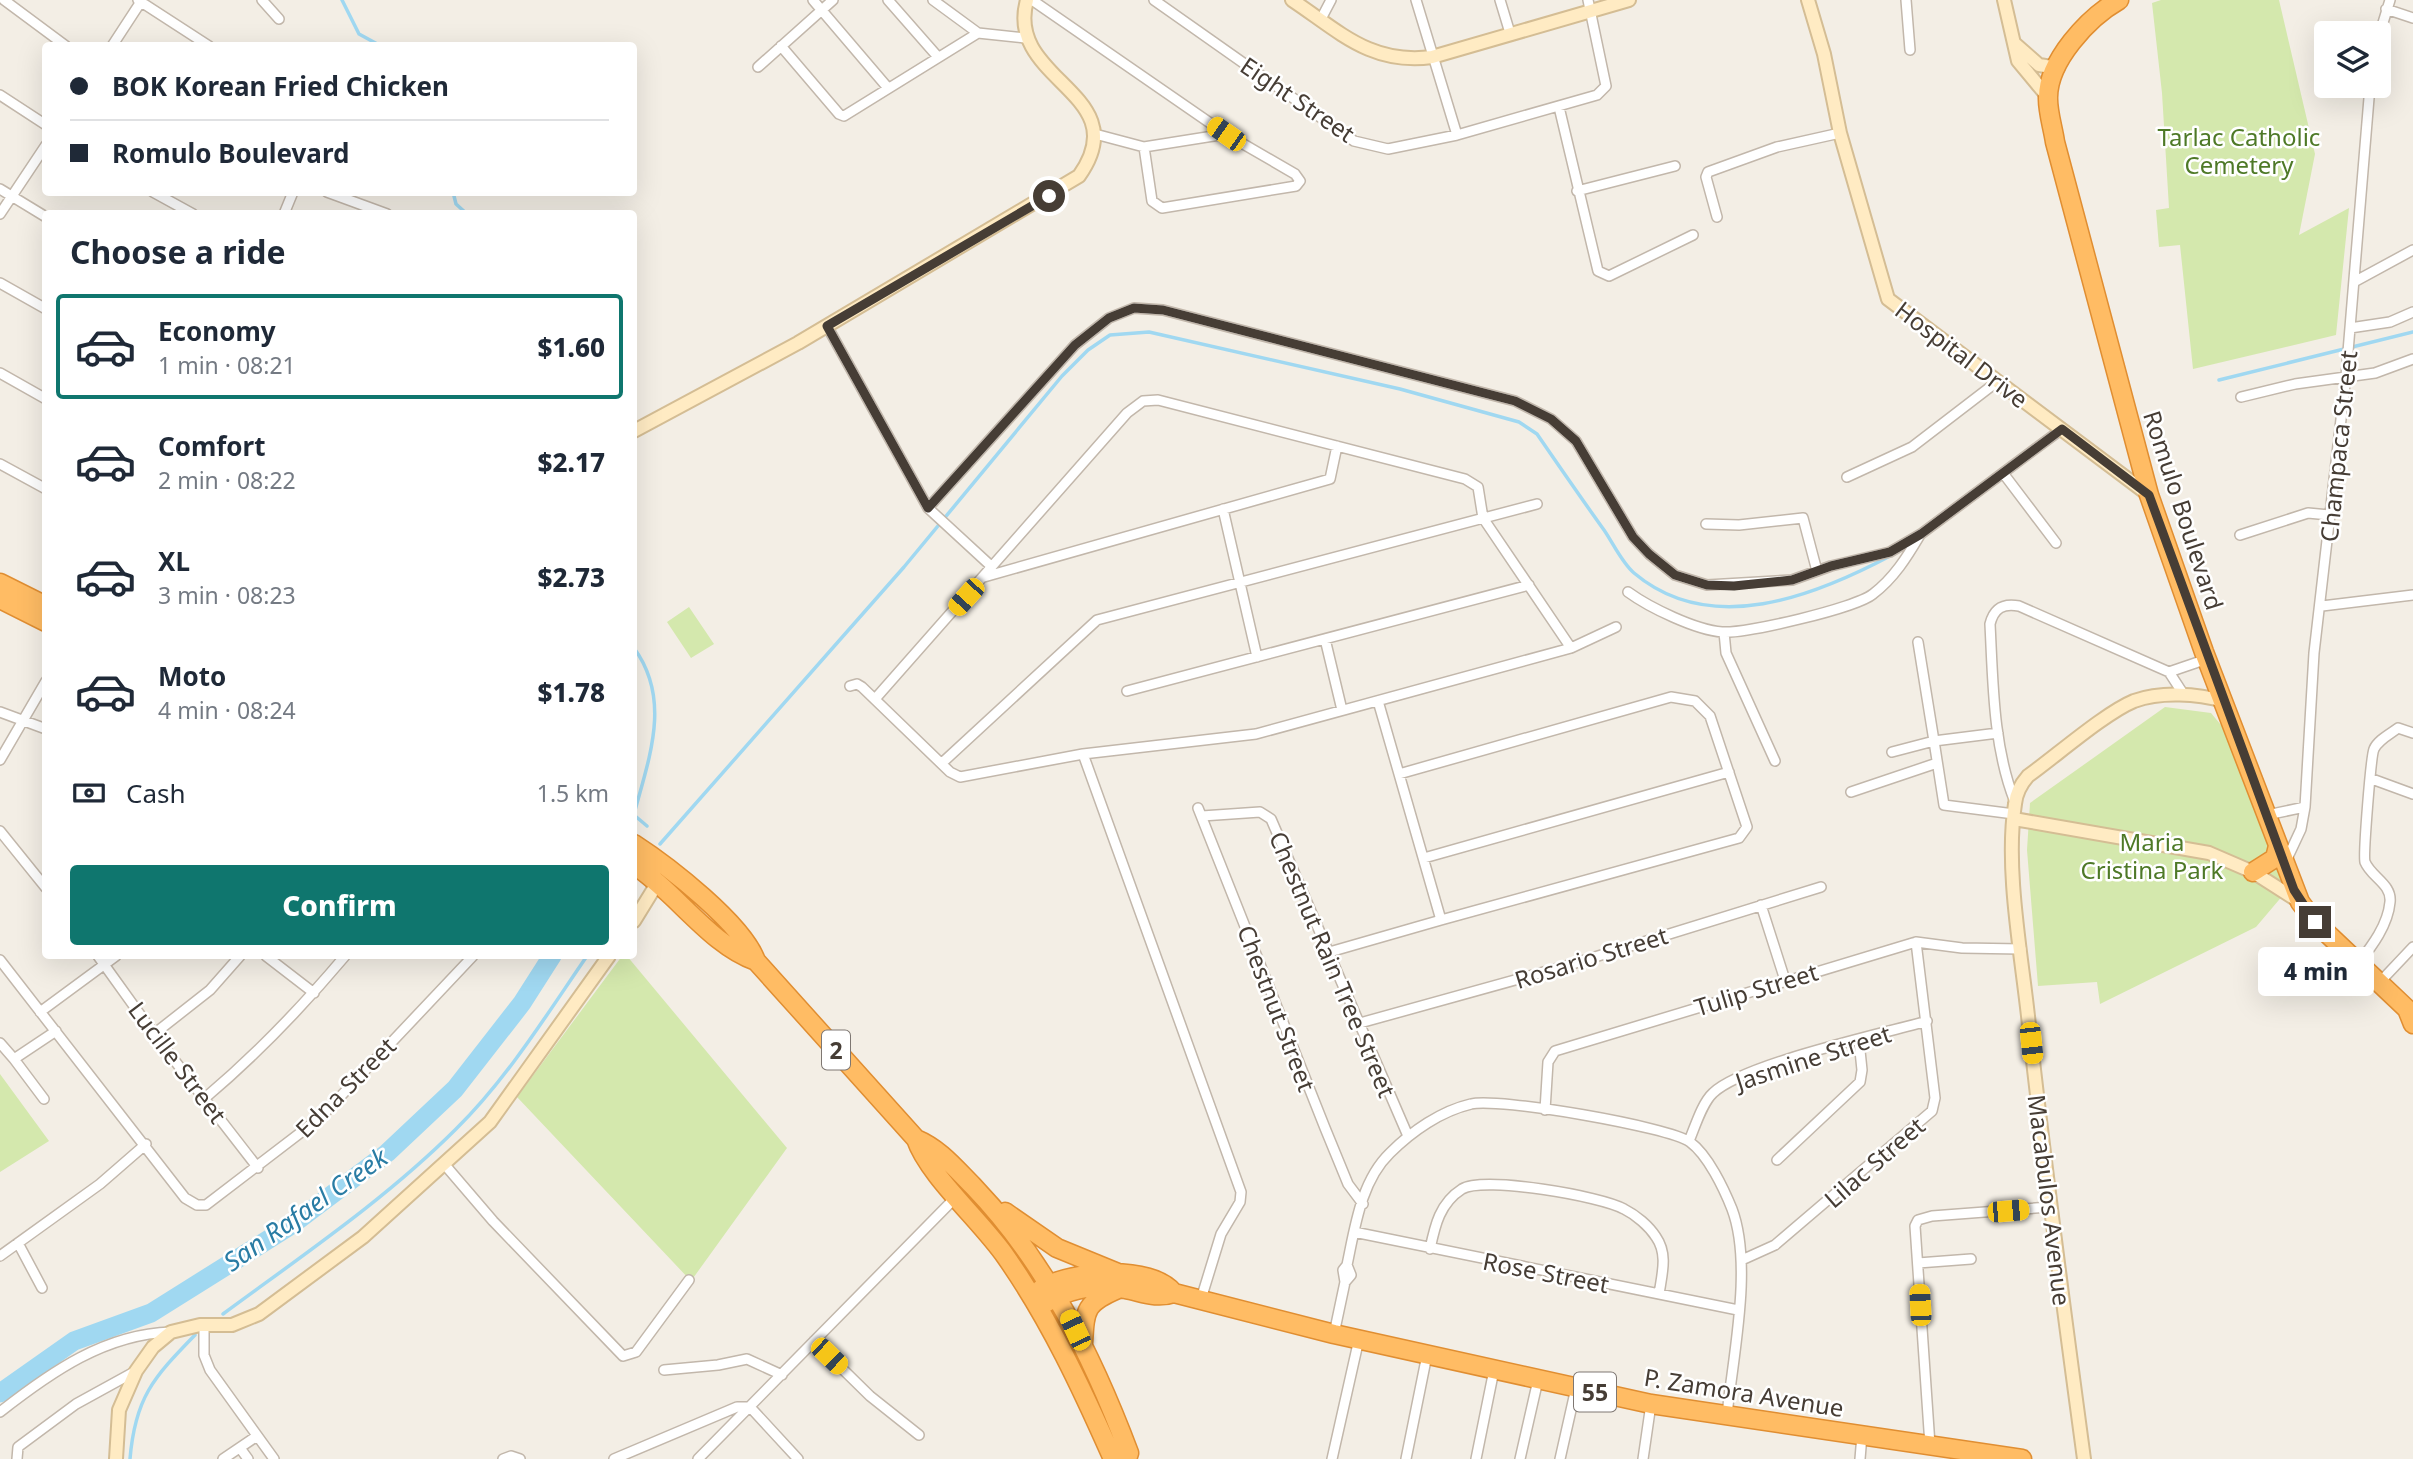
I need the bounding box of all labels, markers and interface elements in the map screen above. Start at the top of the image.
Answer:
map controls [2314,21,2391,98]
button: layers [2314,21,2391,98]
street label: Eight Street [1234,49,1362,150]
text: BOK Korean Fried Chicken [112,68,449,104]
car [1203,113,1250,155]
park label: Tarlac Catholic Cemetery [2158,120,2320,181]
text: Romulo Boulevard [112,135,349,171]
route start [1033,180,1065,212]
text: Choose a ride [70,230,286,273]
street label: Hospital Drive [1889,293,2035,415]
text: Economy [158,313,276,349]
icon: car [74,315,137,378]
text: $1.60 [538,329,605,365]
street label: Champaca Street [2312,348,2364,543]
text: 1 min · 08:21 [158,349,296,381]
street label: Romulo Boulevard [2136,406,2232,614]
text: Comfort [158,428,266,464]
icon: car [74,430,137,493]
text: $2.17 [538,444,605,480]
text: 2 min · 08:22 [158,464,296,496]
text: XL [158,543,190,579]
icon: car [74,545,137,608]
text: $2.73 [538,559,605,595]
car [945,574,988,620]
text: 3 min · 08:23 [158,579,296,611]
text: Moto [158,658,226,694]
icon: car [74,660,137,723]
text: $1.78 [538,674,605,710]
text: 4 min · 08:24 [158,694,296,726]
icon: cash [70,774,108,812]
text: Cash [126,775,186,811]
text: 1.5 km [537,777,609,809]
park label: Maria Cristina Park [2081,825,2224,886]
street label: Chestnut Rain Tree Street [1262,826,1404,1102]
button: Confirm [70,865,609,945]
route end [2299,906,2331,938]
street label: Rosario Street [1510,918,1672,996]
street label: Chestnut Street [1230,920,1324,1096]
callout: 4 min [2257,946,2373,996]
street label: Tulip Street [1690,955,1822,1023]
text: 4 min [2284,955,2348,987]
street label: Lucille Street [121,994,235,1130]
street label: Jasmine Street [1729,1016,1895,1098]
car [2019,1021,2044,1065]
street label: Edna Street [287,1029,403,1145]
road number: 2 [822,1030,850,1070]
street label: Macabulos Avenue [2021,1093,2079,1307]
street label: Lilac Street [1817,1109,1932,1215]
water label: San Rafael Creek [216,1138,395,1279]
car [1987,1199,2030,1223]
street label: Rose Street [1480,1244,1612,1300]
car [1909,1283,1932,1327]
car [1057,1307,1094,1353]
car [807,1334,852,1378]
street label: P. Zamora Avenue [1642,1360,1846,1424]
road number: 55 [1574,1372,1616,1412]

